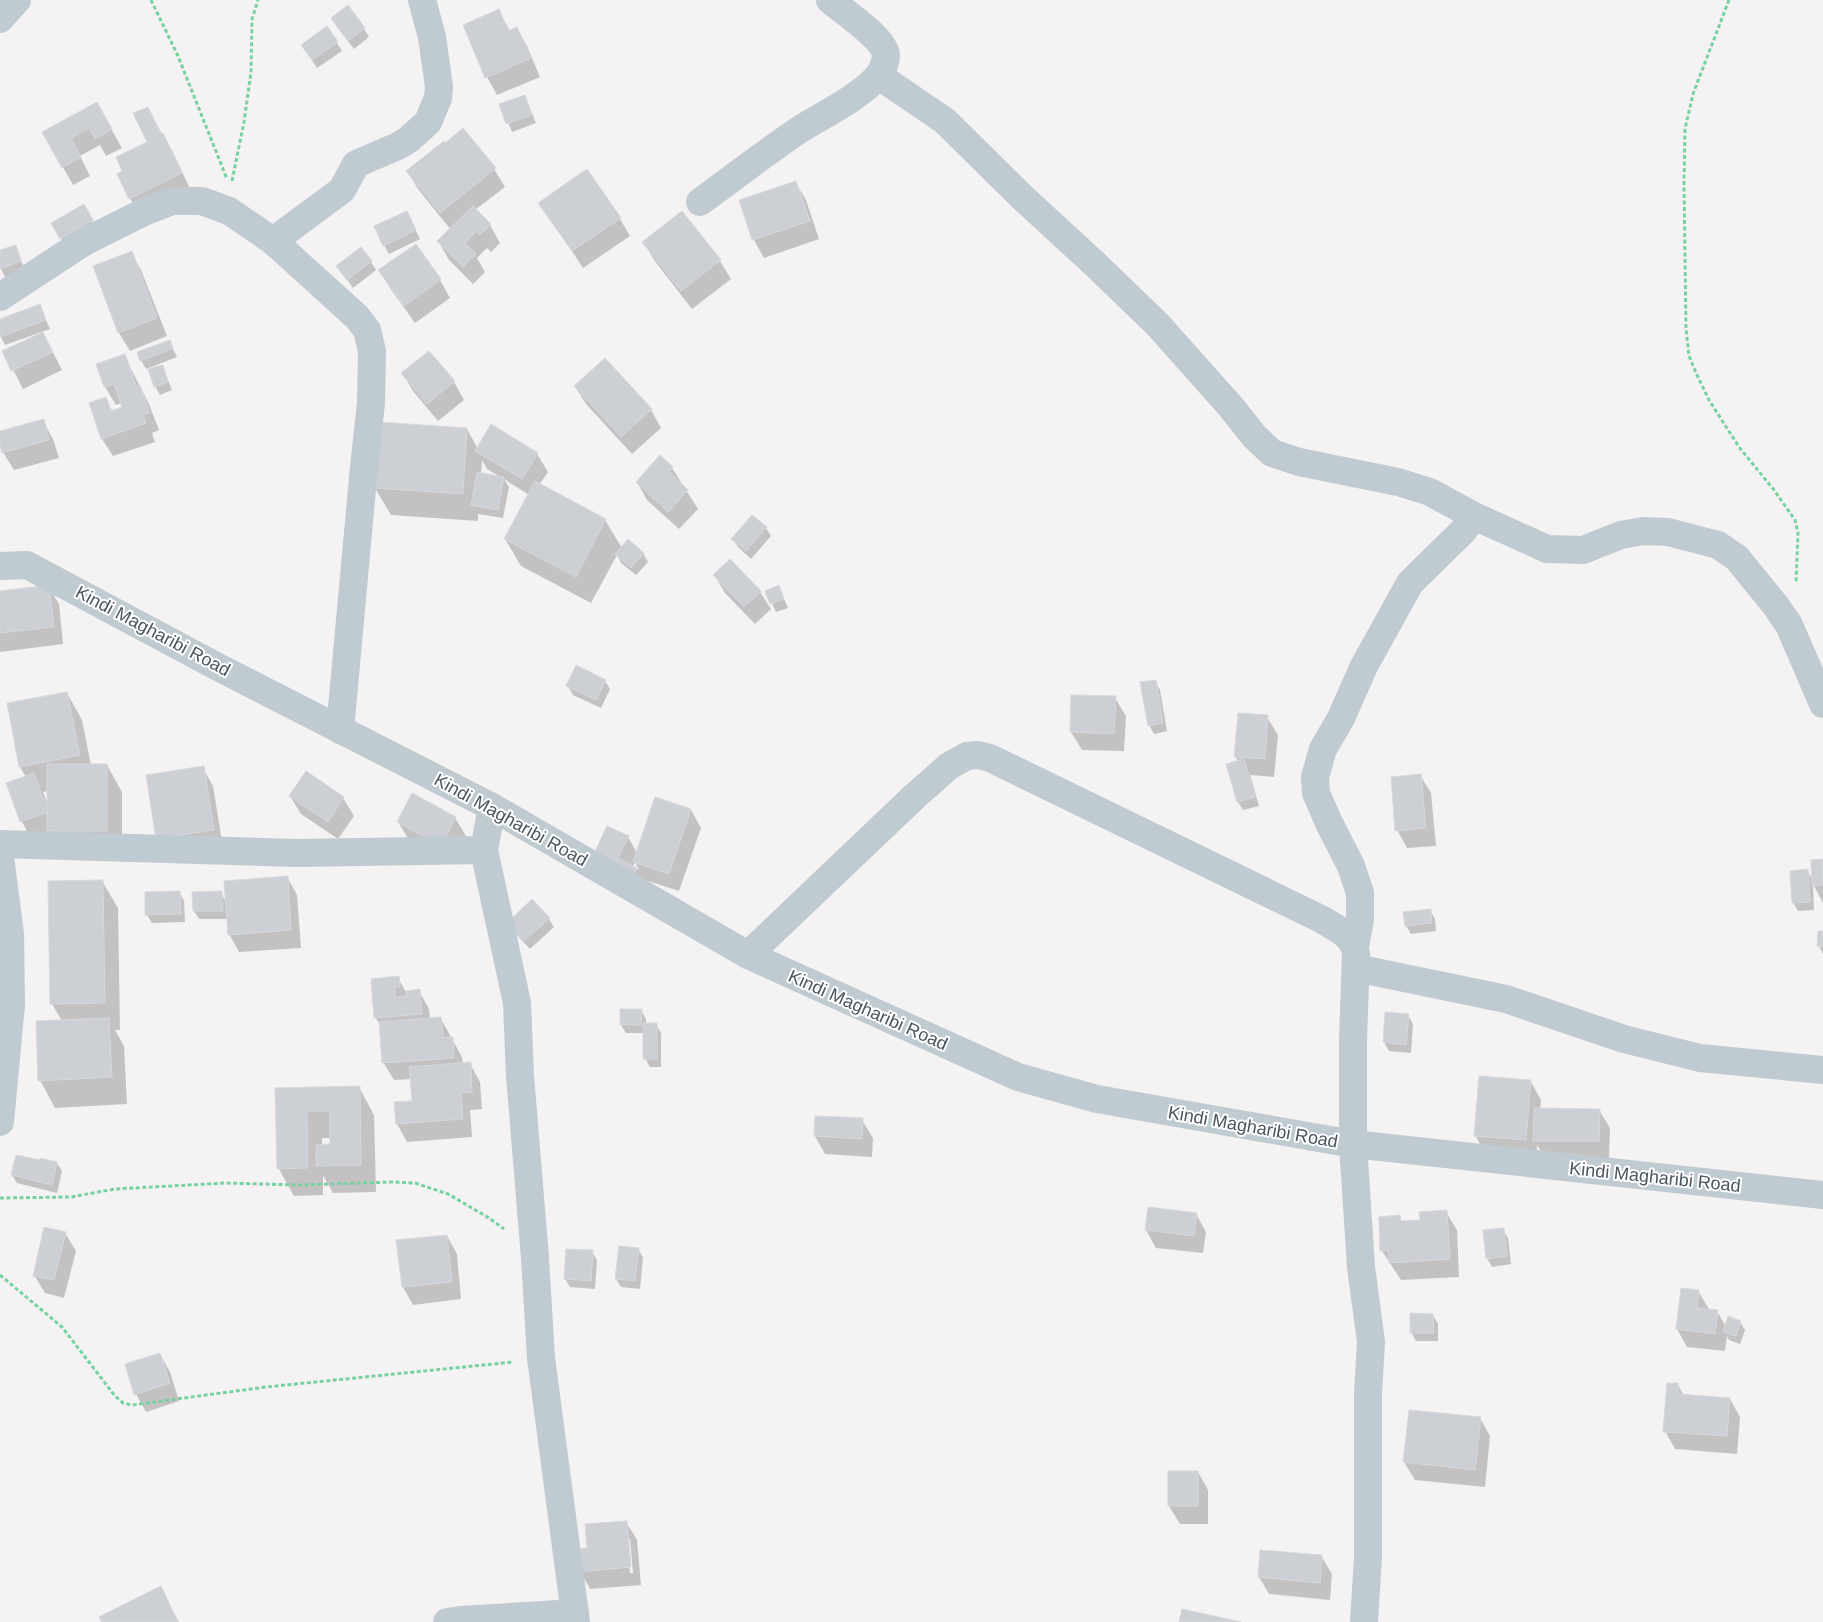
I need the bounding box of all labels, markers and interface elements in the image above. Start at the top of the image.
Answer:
street label: Kindi Magharibi Road [72,582,234,680]
street label: Kindi Magharibi Road [431,770,591,870]
street label: Kindi Magharibi Road [785,966,951,1054]
street label: Kindi Magharibi Road [1167,1102,1339,1152]
street label: Kindi Magharibi Road [1568,1158,1742,1196]

